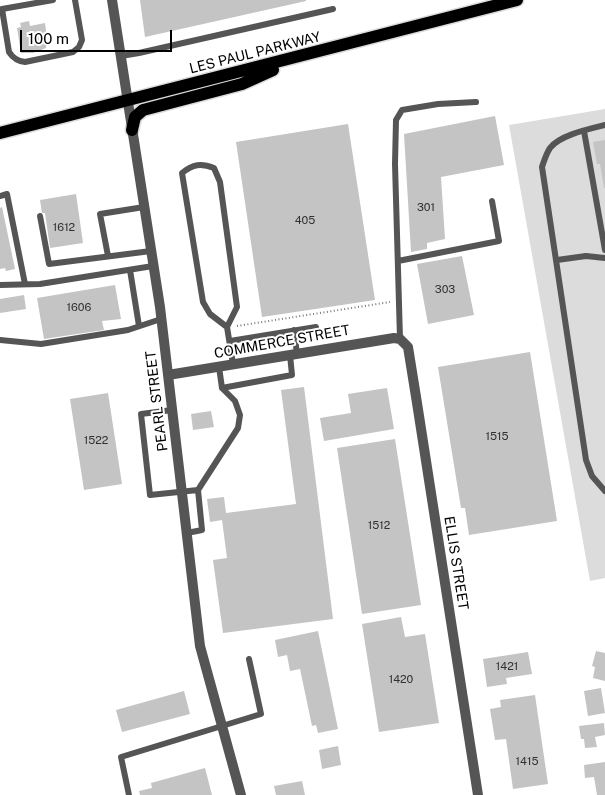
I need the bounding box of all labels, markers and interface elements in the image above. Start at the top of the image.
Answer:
scale bar [22,20,175,52]
street label: LES PAUL PARKWAY [188,29,322,77]
text: 100 m [28,30,69,47]
house number: 301 [417,201,435,215]
house number: 405 [295,214,315,228]
house number: 1612 [53,221,75,235]
house number: 303 [435,283,455,297]
house number: 1606 [67,301,91,315]
street label: COMMERCE STREET [213,322,351,362]
street label: PEARL STREET [142,350,172,452]
house number: 1515 [485,430,509,444]
house number: 1522 [84,434,108,448]
street label: ELLIS STREET [440,515,472,611]
house number: 1512 [368,519,390,533]
house number: 1421 [496,660,518,674]
house number: 1420 [389,673,413,687]
house number: 1415 [516,755,538,769]

